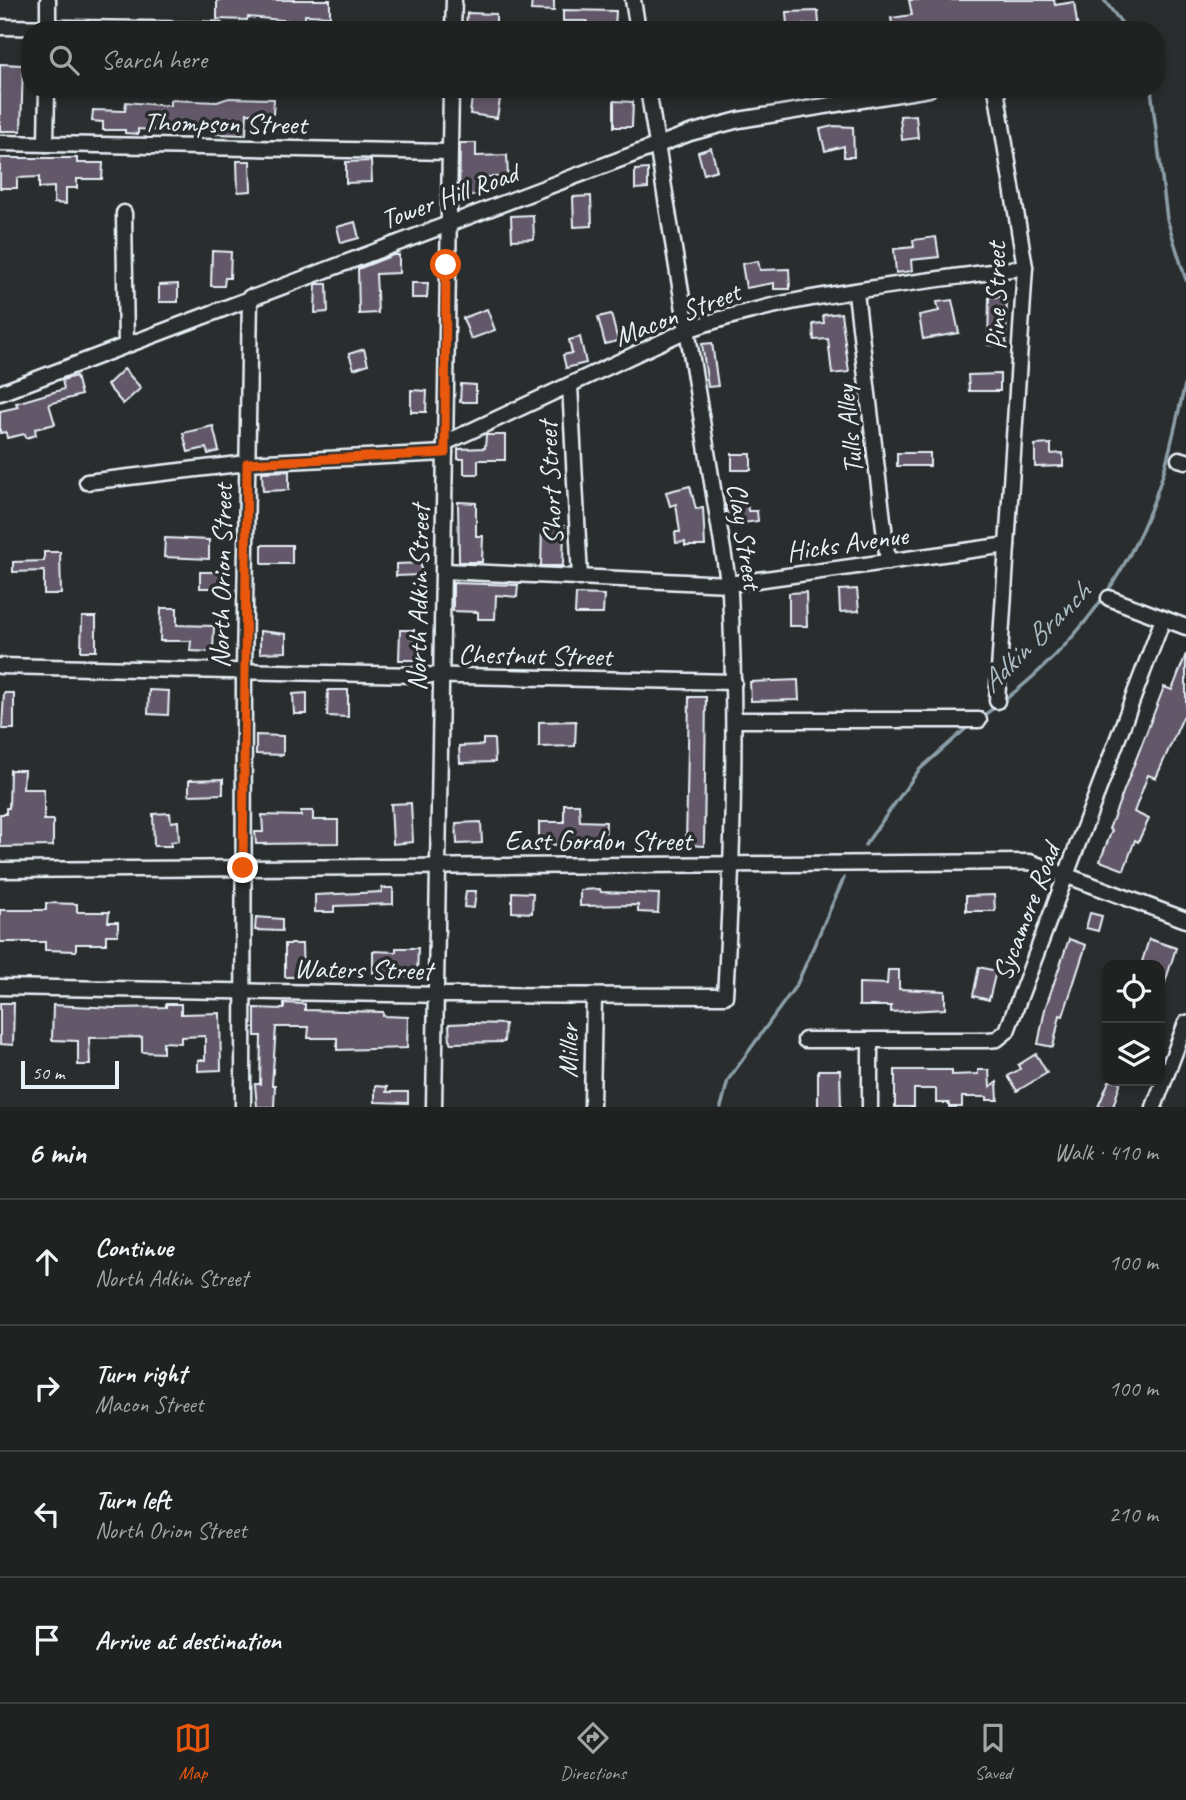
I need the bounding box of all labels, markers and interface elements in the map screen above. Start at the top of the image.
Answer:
search box [21,21,1165,98]
icon: search [45,41,83,79]
text: Search here [101,43,207,76]
street label: Thompson Street [143,104,310,142]
street label: Tower Hill Road [376,154,526,237]
street label: Pine Street [978,240,1013,350]
route start [430,249,461,280]
street label: Macon Street [609,273,747,354]
street label: Tulls Alley [827,382,871,476]
street label: Short Street [529,417,571,546]
street label: Clay Street [719,480,771,594]
street label: North Orion Street [202,481,240,669]
street label: North Adkin Street [399,501,437,691]
street label: Hicks Avenue [784,517,912,569]
water label: Adkin Branch [972,572,1100,700]
street label: Chestnut Street [458,636,615,674]
street label: East Gordon Street [505,823,694,858]
street label: Sycamore Road [984,835,1069,985]
route end [227,852,258,883]
street label: Waters Street [294,950,436,988]
map controls [1102,960,1165,1086]
button: locate [1102,960,1165,1023]
street label: Miller [550,1022,586,1078]
button: layers [1102,1023,1165,1086]
scale bar [21,1058,119,1090]
text: 50 m [32,1061,64,1085]
text: 6 min [28,1134,86,1172]
text: Walk · 410 m [1054,1138,1158,1167]
text: Continue [95,1231,173,1264]
icon: ahead [28,1243,66,1281]
text: 100 m [1109,1248,1158,1277]
text: North Adkin Street [95,1264,248,1293]
text: Turn right [95,1357,186,1390]
icon: right [28,1369,66,1407]
text: 100 m [1109,1374,1158,1403]
text: Macon Street [95,1390,203,1419]
text: Turn left [95,1483,170,1516]
icon: left [28,1495,66,1533]
text: 210 m [1109,1500,1158,1529]
text: North Orion Street [95,1516,247,1545]
icon: arrive [28,1621,66,1659]
text: Arrive at destination [95,1624,281,1657]
tab: Map [174,1719,212,1785]
tab: Directions [560,1719,626,1785]
tab: Saved [974,1719,1012,1785]

